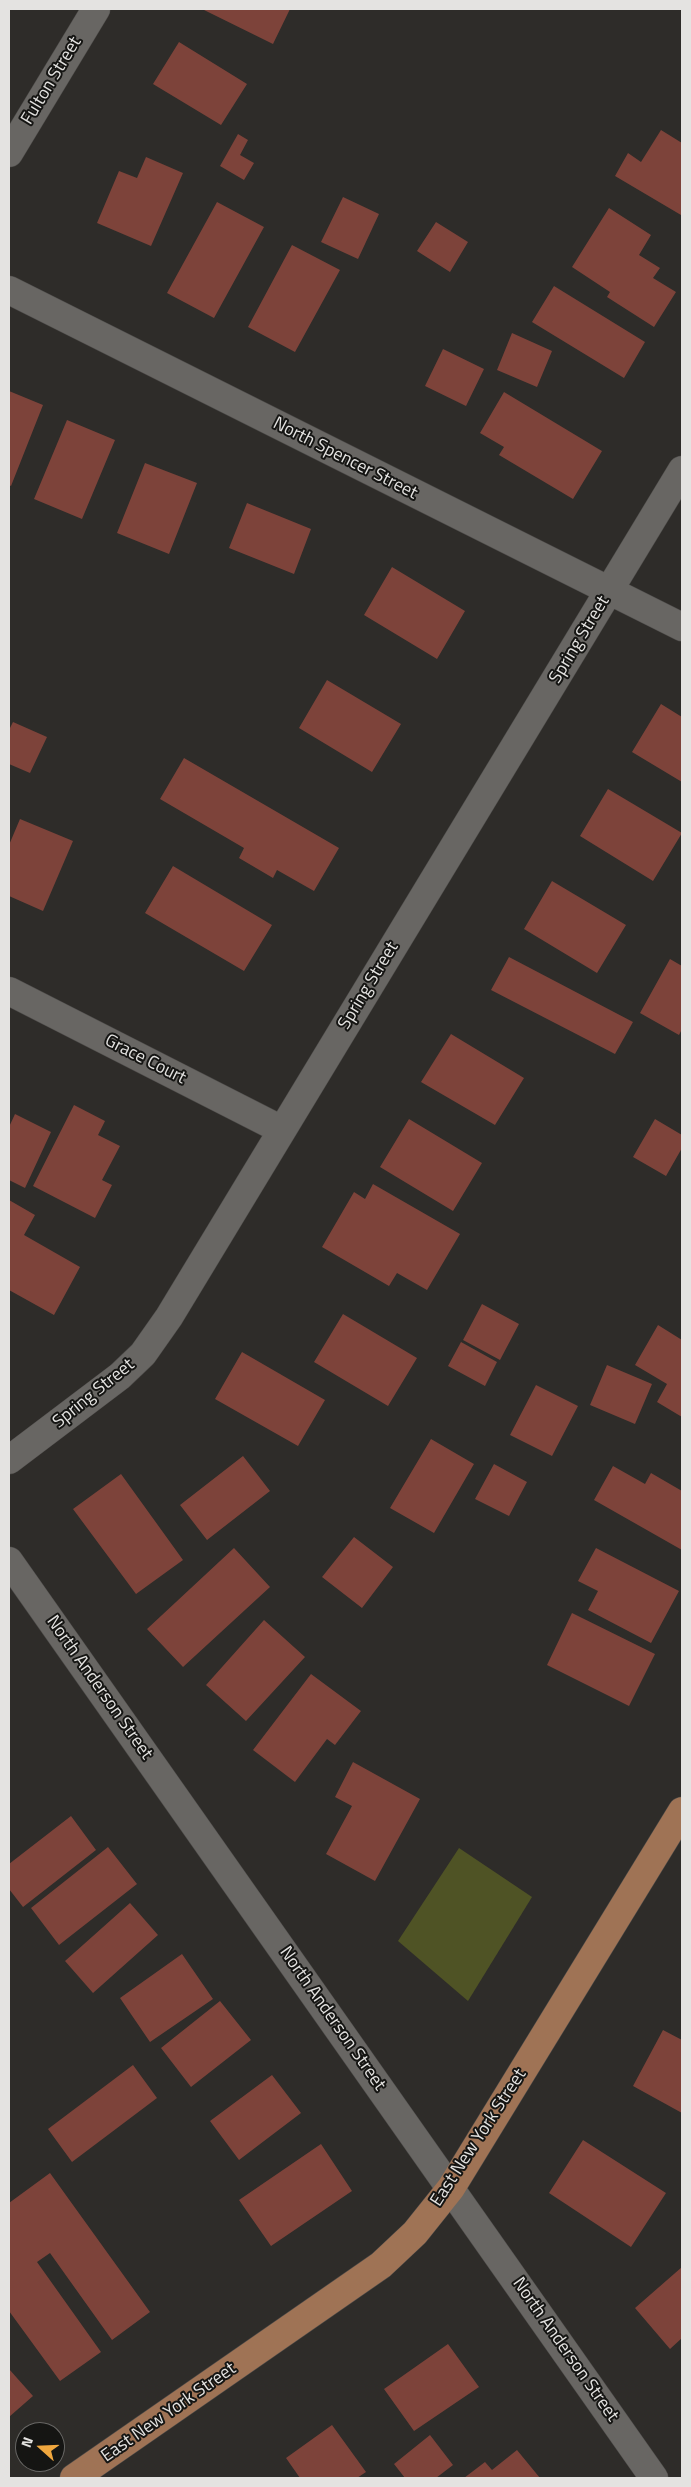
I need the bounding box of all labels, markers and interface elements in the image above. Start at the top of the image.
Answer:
street label: Fulton Street [17,33,87,129]
street label: North Spencer Street [269,413,421,505]
street label: Spring Street [545,592,615,688]
street label: Spring Street [334,938,404,1034]
street label: Grace Court [101,1030,189,1090]
street label: Spring Street [49,1355,139,1433]
street label: North Anderson Street [41,1612,157,1764]
street label: North Anderson Street [274,1943,390,2095]
street label: East New York Street [427,2065,531,2211]
street label: North Anderson Street [507,2274,623,2426]
street label: East New York Street [97,2358,241,2468]
north arrow [15,2422,65,2472]
text: N [15,2434,38,2450]

